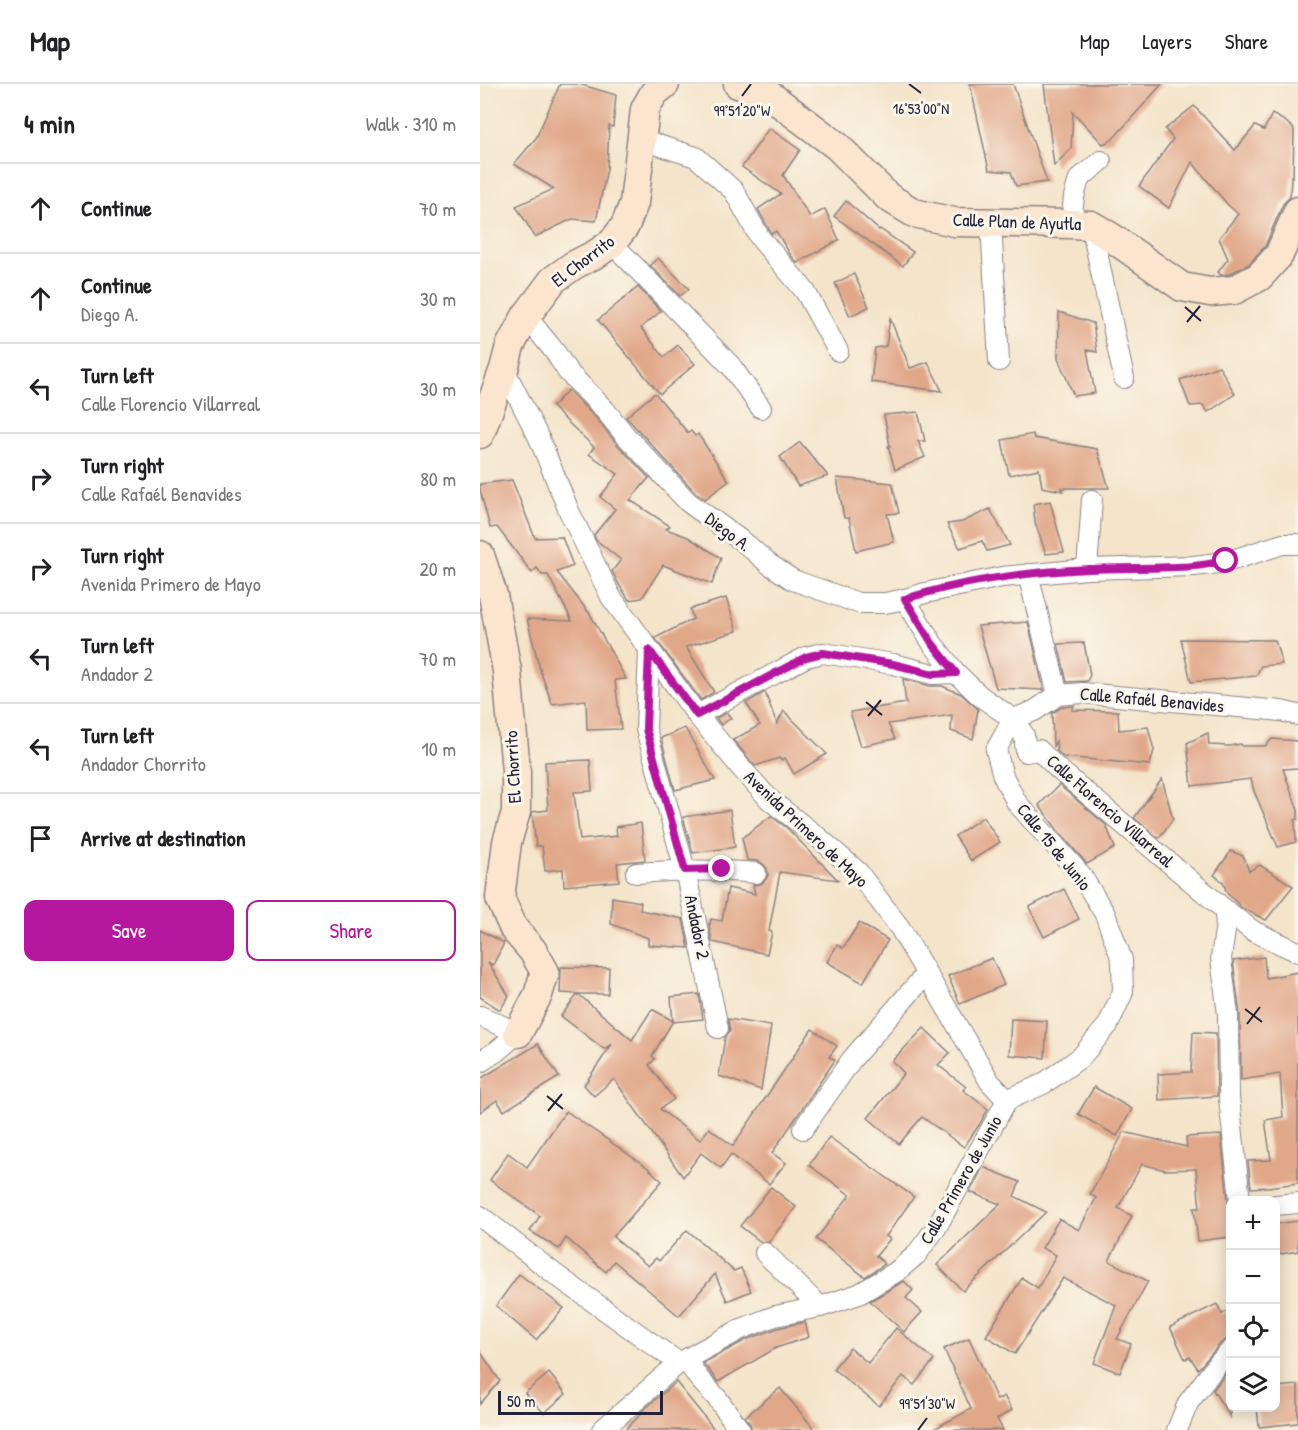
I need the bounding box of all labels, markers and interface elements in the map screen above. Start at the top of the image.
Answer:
text: Map [30,22,70,60]
text: Map [1080,27,1109,56]
text: Layers [1142,27,1192,56]
text: Share [1225,27,1268,56]
text: 16°53'00"N [893,98,949,119]
text: 99°51'20"W [714,100,771,121]
text: 4 min [24,106,75,141]
text: Walk · 310 m [366,110,456,137]
icon: ahead [24,192,57,225]
text: Continue [81,193,152,223]
text: 70 m [419,195,456,222]
street label: Calle Plan de Ayutla [952,207,1082,236]
street label: El Chorrito [546,229,619,293]
text: Continue [81,270,152,300]
icon: ahead [24,282,57,315]
text: 30 m [420,285,456,312]
text: Diego A. [81,300,139,327]
text: Turn left [81,360,154,390]
icon: left [24,372,57,405]
text: 30 m [420,375,456,402]
text: Calle Florencio Villarreal [81,390,260,417]
text: Turn right [81,450,164,480]
icon: right [24,462,57,495]
text: 80 m [420,465,456,492]
text: Calle Rafaél Benavides [81,480,242,507]
street label: Diego A. [700,506,757,557]
text: Turn right [81,540,164,570]
route start [1212,547,1238,573]
icon: right [24,552,57,585]
text: 20 m [419,555,456,582]
text: Avenida Primero de Mayo [81,570,261,597]
text: Turn left [81,630,154,660]
icon: left [24,642,57,675]
text: 70 m [419,645,456,672]
text: Andador 2 [81,660,153,687]
street label: Calle Rafaél Benavides [1079,681,1225,718]
text: Turn left [81,720,154,750]
street label: El Chorrito [498,730,527,804]
icon: left [24,732,57,765]
text: 10 m [422,735,456,762]
street label: Calle Florencio Villarreal [1041,748,1180,873]
text: Andador Chorrito [81,750,206,777]
street label: Avenida Primero de Mayo [739,764,874,893]
street label: Calle 15 de Junio [1011,798,1097,896]
icon: arrive [24,822,57,855]
text: Arrive at destination [81,823,246,853]
route end [708,855,734,881]
street label: Andador 2 [679,893,717,962]
button: Save [24,900,234,961]
button: Share [246,900,456,961]
street label: Calle Primero de Junio [914,1111,1008,1249]
map controls [1226,1196,1280,1412]
button: + [1226,1196,1280,1250]
button: − [1226,1250,1280,1304]
button: locate [1226,1304,1280,1358]
button: layers [1226,1358,1280,1412]
scale bar [498,1388,663,1416]
text: 50 m [507,1390,536,1412]
text: 99°51'30"W [899,1393,956,1414]

